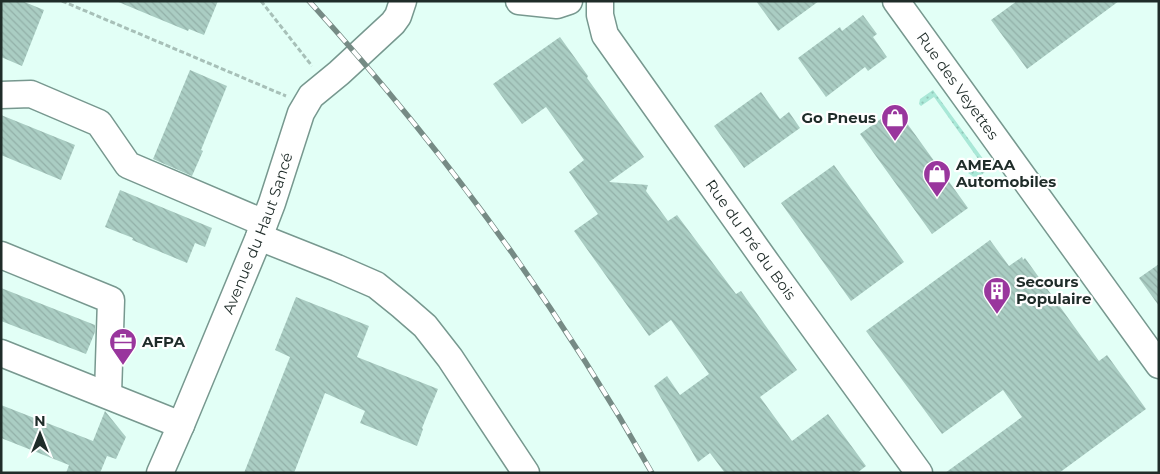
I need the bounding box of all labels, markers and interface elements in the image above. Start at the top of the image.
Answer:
street label: Rue des Veyettes [913,28,1003,143]
shop icon: Go Pneus [880,103,910,142]
place label: Go Pneus [801,108,876,127]
street label: Avenue du Haut Sancé [218,150,297,317]
place label: AMEAA Automobiles [955,155,1056,191]
shop icon: AMEAA Automobiles [922,159,952,198]
street label: Rue du Pré du Bois [702,176,800,304]
place label: Secours Populaire [1016,272,1091,308]
building icon: Secours Populaire [982,276,1012,315]
office icon: AFPA [108,327,138,366]
place label: AFPA [141,332,185,351]
north arrow [15,409,65,459]
text: N [34,412,46,430]

